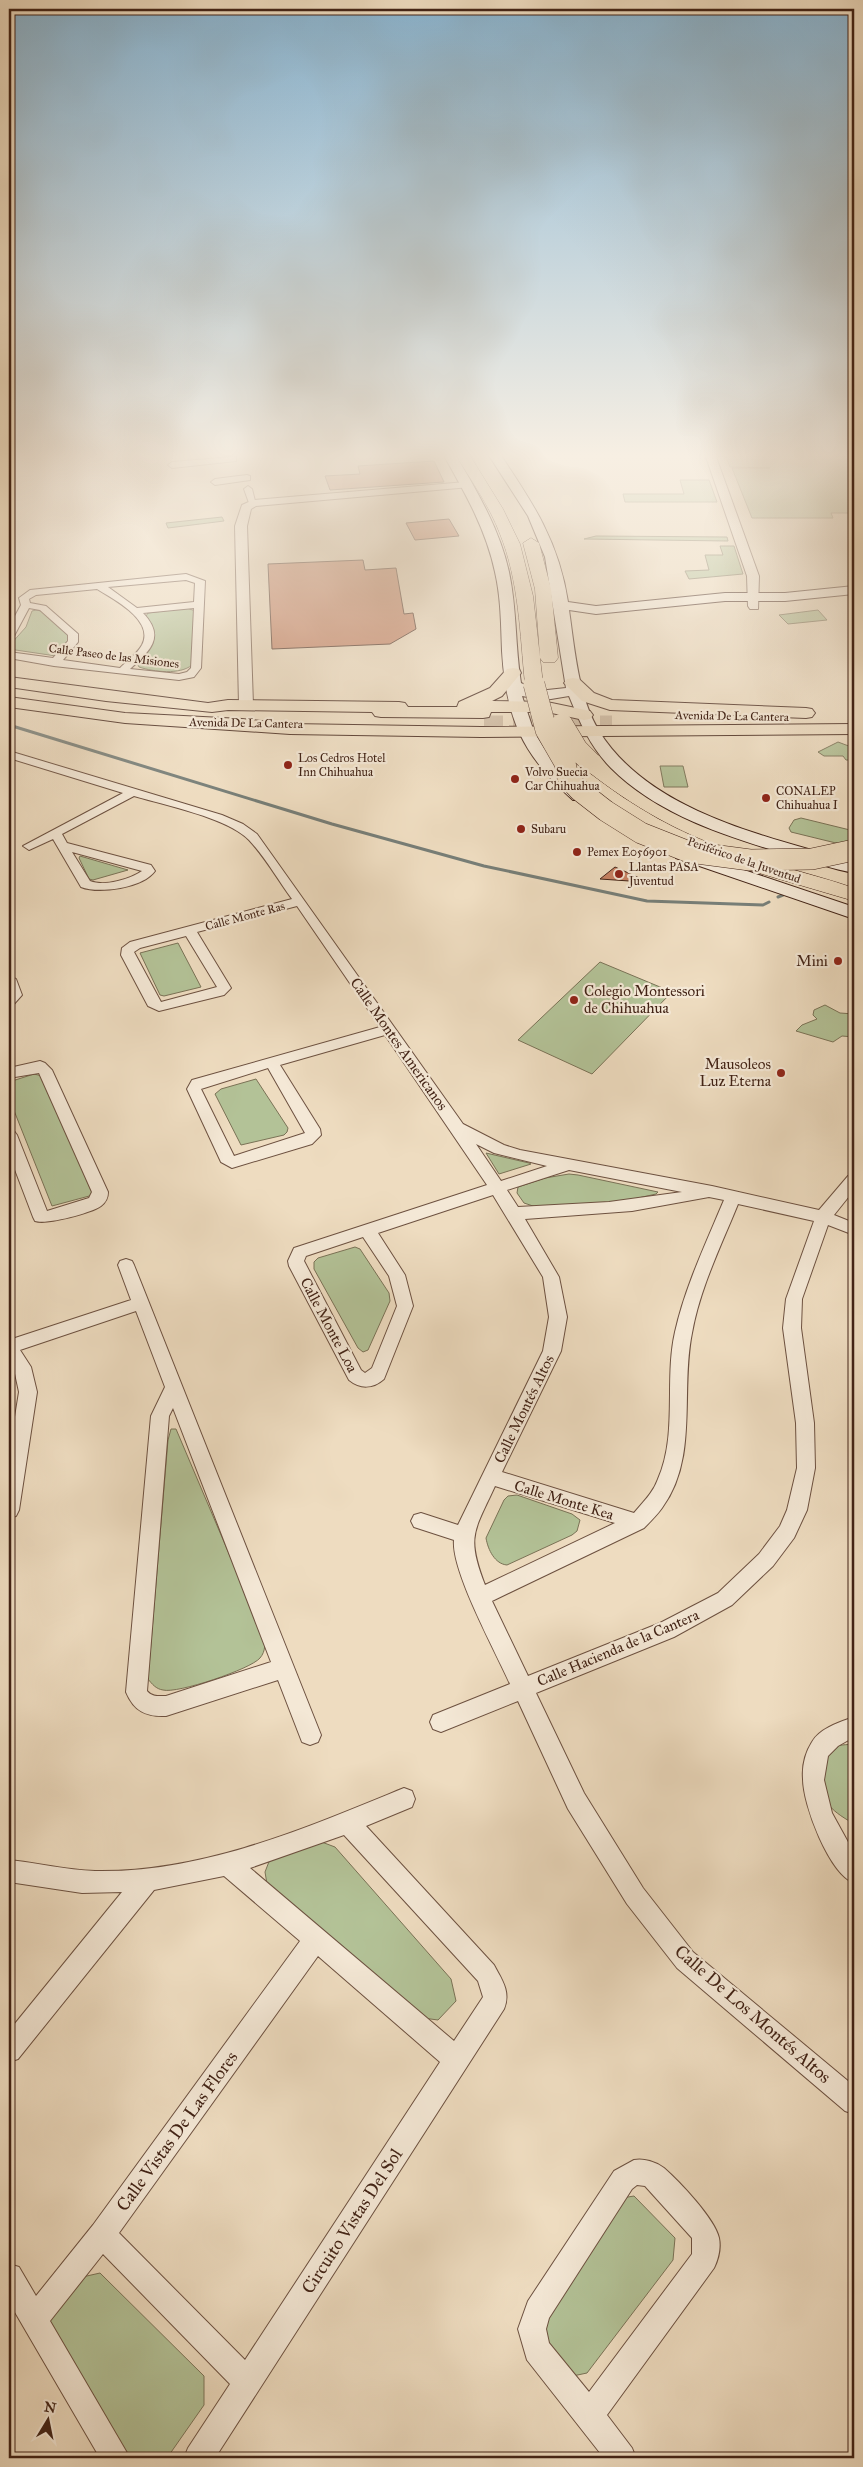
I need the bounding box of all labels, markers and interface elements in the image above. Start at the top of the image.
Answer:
street label: Calle Paseo de las Misiones [48,641,180,671]
street label: Avenida De La Cantera [674,708,790,724]
street label: Avenida De La Cantera [188,715,304,731]
place label: Los Cedros Hotel Inn Chihuahua [298,751,386,779]
marker: Los Cedros Hotel Inn Chihuahua [282,759,294,771]
place label: Volvo Suecia Car Chihuahua [524,765,601,793]
marker: Volvo Suecia Car Chihuahua [509,773,521,785]
place label: CONALEP Chihuahua I [776,784,838,812]
marker: CONALEP Chihuahua I [760,792,772,804]
place label: Subaru [531,822,567,836]
marker: Subaru [515,823,527,835]
street label: Periférico de la Juventud [685,834,803,887]
place label: Pemex E056901 [587,845,667,859]
marker: Pemex E056901 [571,846,583,858]
place label: Llantas PASA Juventud [627,860,699,889]
marker: Llantas PASA Juventud [613,868,625,880]
street label: Calle Monte Ras [204,899,286,933]
place label: Mini [796,952,828,970]
marker: Mini [832,955,844,967]
street label: Calle Montes Americanos [346,974,452,1114]
place label: Colegio Montessori de Chihuahua [584,982,705,1017]
marker: Colegio Montessori de Chihuahua [568,994,580,1006]
place label: Mausoleos Luz Eterna [699,1055,772,1090]
marker: Mausoleos Luz Eterna [775,1067,787,1079]
street label: Calle Monte Loa [296,1274,362,1376]
street label: Calle Montés Altos [490,1352,558,1466]
street label: Calle Monte Kea [512,1476,616,1524]
street label: Calle Hacienda de la Cantera [534,1605,702,1690]
street label: Calle De Los Montés Altos [670,1940,836,2088]
street label: Calle Vistas De Las Flores [111,2047,243,2215]
street label: Circuito Vistas Del Sol [297,2144,407,2298]
north arrow [22,2394,72,2444]
text: N [43,2398,58,2417]

